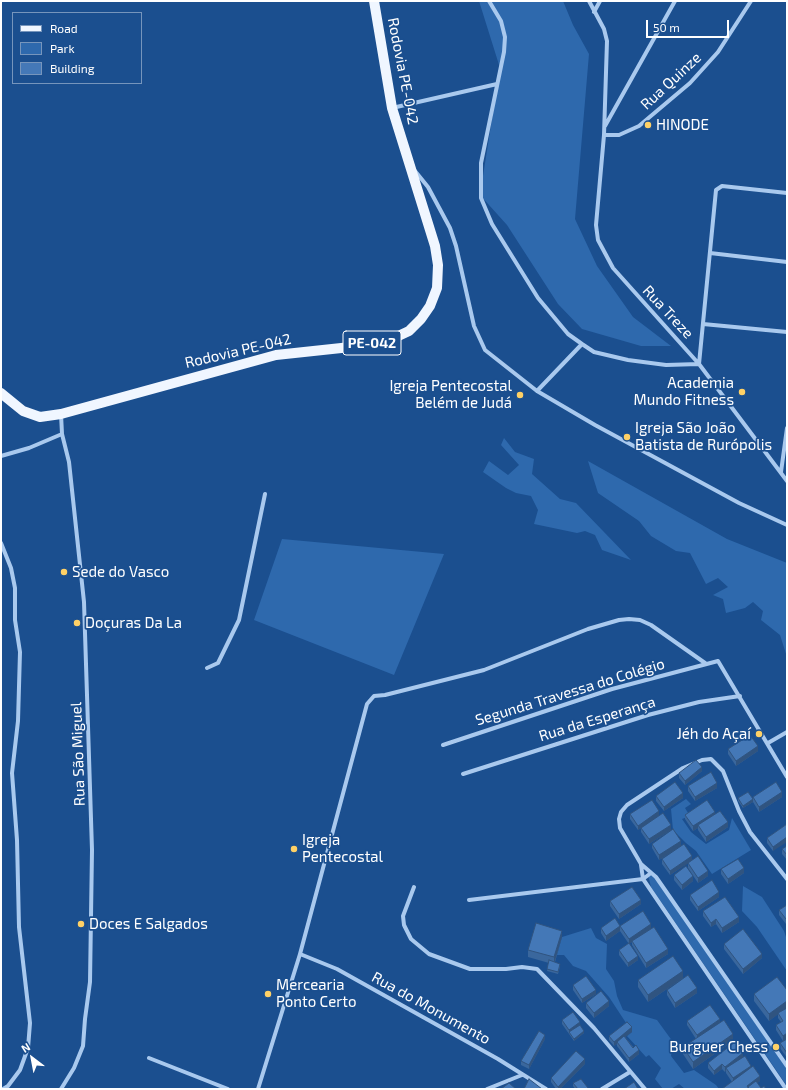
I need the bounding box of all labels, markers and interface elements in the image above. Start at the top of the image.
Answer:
legend [12,12,142,84]
scale bar [648,12,731,38]
street label: Rodovia PE-042 [384,16,422,126]
text: 50 m [653,20,680,34]
text: Road [50,21,78,35]
text: Park [50,41,75,55]
street label: Rua Quinze [637,48,705,114]
text: Building [50,61,94,75]
place label: HINODE [656,116,709,134]
marker: HINODE [643,120,653,130]
street label: Rua Treze [639,282,697,342]
street label: Rodovia PE-042 [183,330,293,372]
road number: PE-042 [343,331,401,355]
place label: Academia Mundo Fitness [634,374,734,409]
place label: Igreja Pentecostal Belém de Judá [389,377,512,412]
marker: Academia Mundo Fitness [737,387,747,397]
marker: Igreja Pentecostal Belém de Judá [515,390,525,400]
place label: Igreja São João Batista de Rurópolis [635,419,772,454]
marker: Igreja São João Batista de Rurópolis [622,432,632,442]
place label: Sede do Vasco [72,563,169,581]
marker: Sede do Vasco [59,567,69,577]
place label: Doçuras Da La [85,614,182,632]
marker: Doçuras Da La [72,618,82,628]
street label: Segunda Travessa do Colégio [473,655,667,729]
street label: Rua da Esperança [537,693,657,745]
street label: Rua São Miguel [67,702,89,806]
place label: Jéh do Açaí [677,725,751,743]
marker: Jéh do Açaí [754,729,764,739]
place label: Igreja Pentecostal [302,831,383,866]
marker: Igreja Pentecostal [289,844,299,854]
place label: Doces E Salgados [89,915,208,933]
marker: Doces E Salgados [76,919,86,929]
street label: Rua do Monumento [368,968,494,1048]
place label: Mercearia Ponto Certo [276,976,356,1011]
marker: Mercearia Ponto Certo [263,989,273,999]
north arrow [12,1038,52,1078]
place label: Burguer Chess [669,1038,768,1056]
text: N [19,1040,32,1055]
marker: Burguer Chess [771,1042,781,1052]

